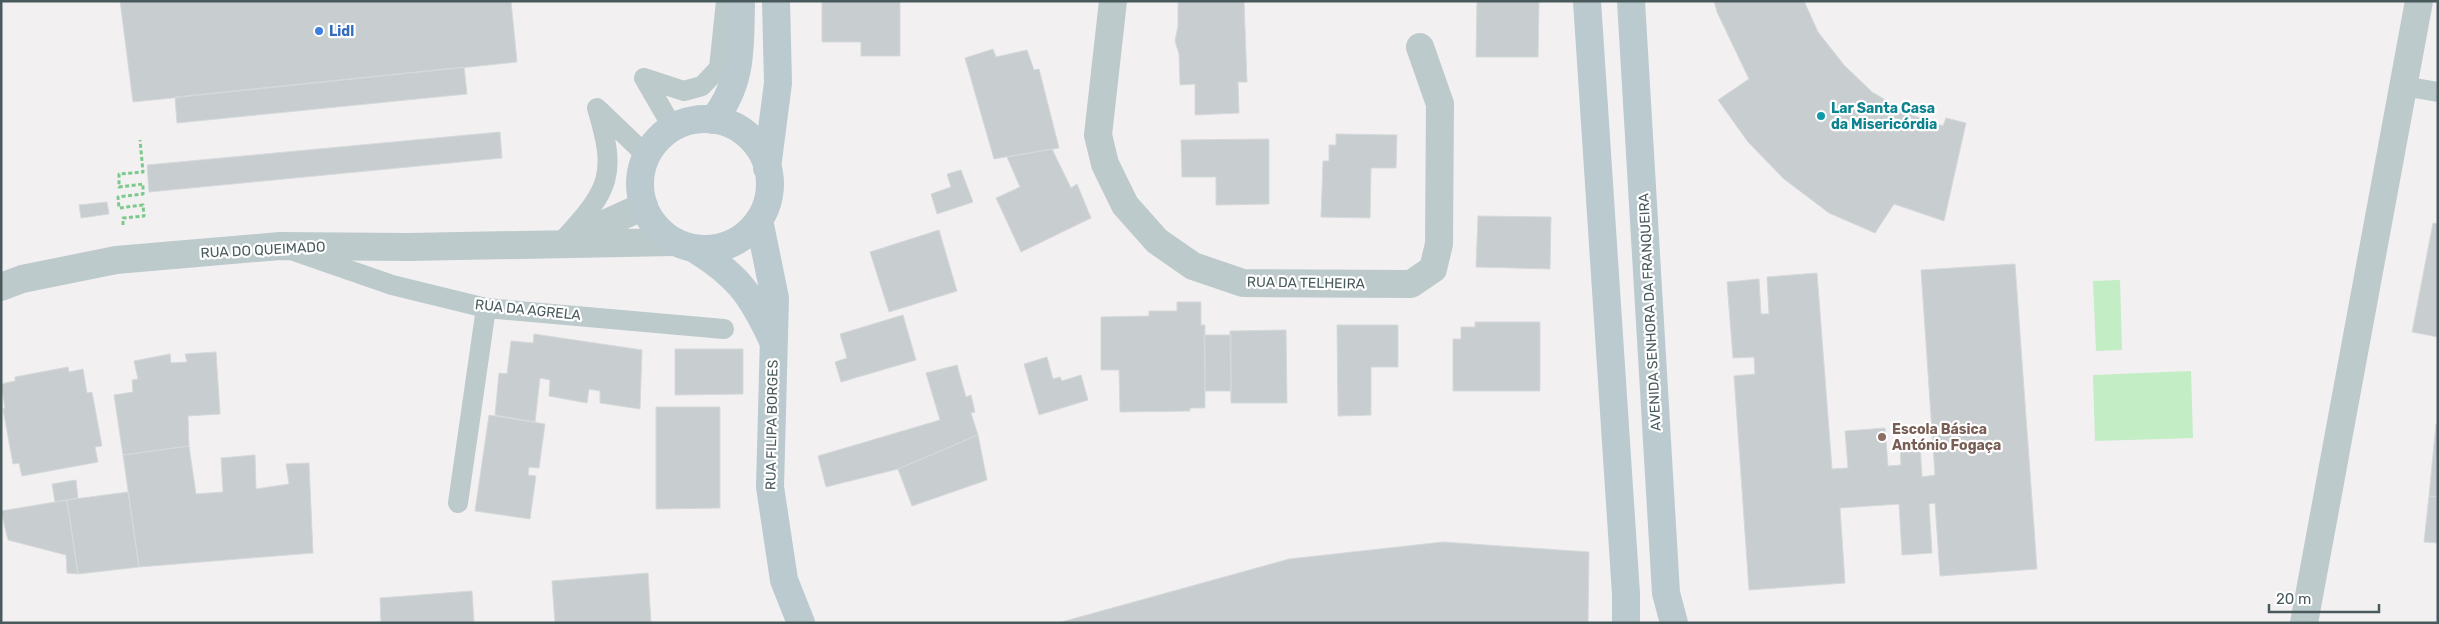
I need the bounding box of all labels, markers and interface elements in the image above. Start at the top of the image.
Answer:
place label: Lidl [329,23,354,40]
marker: Lidl [313,25,325,37]
place label: Lar Santa Casa da Misericórdia [1831,100,1937,133]
marker: Lar Santa Casa da Misericórdia [1815,110,1827,122]
street label: AVENIDA SENHORA DA FRANQUEIRA [1635,192,1665,431]
street label: RUA DO QUEIMADO [200,238,326,262]
street label: RUA DA TELHEIRA [1247,273,1366,293]
street label: RUA DA AGRELA [474,296,582,324]
street label: RUA FILIPA BORGES [762,359,782,490]
place label: Escola Básica António Fogaça [1892,421,2001,454]
marker: Escola Básica António Fogaça [1876,431,1888,443]
scale bar [2269,582,2379,614]
text: 20 m [2276,590,2311,608]

